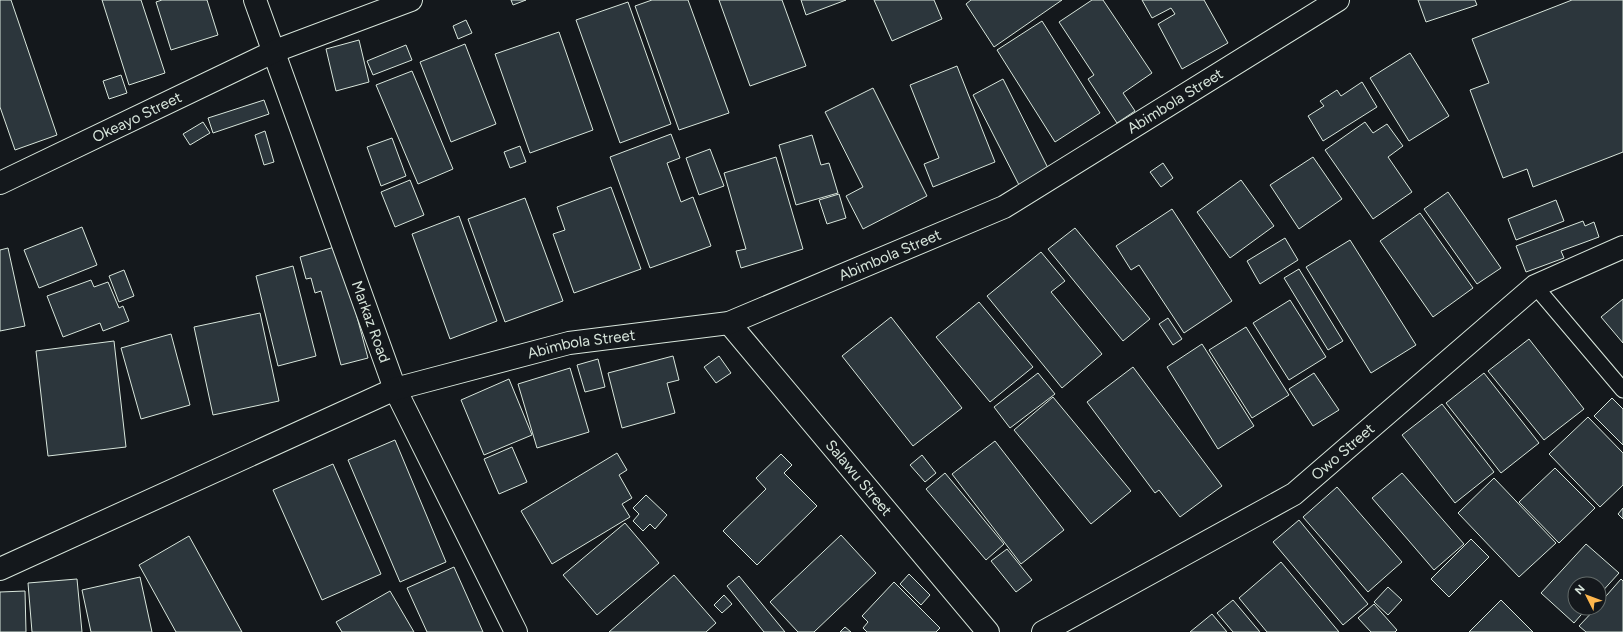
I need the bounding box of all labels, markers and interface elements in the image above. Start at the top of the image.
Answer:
street label: Abimbola Street [1124,64,1227,137]
street label: Okeayo Street [90,88,185,146]
street label: Abimbola Street [836,225,944,285]
street label: Markaz Road [348,278,394,365]
street label: Abimbola Street [525,326,637,363]
street label: Owo Street [1308,419,1378,484]
street label: Salawu Street [822,436,896,520]
north arrow [1567,576,1607,616]
text: N [1572,582,1588,597]

